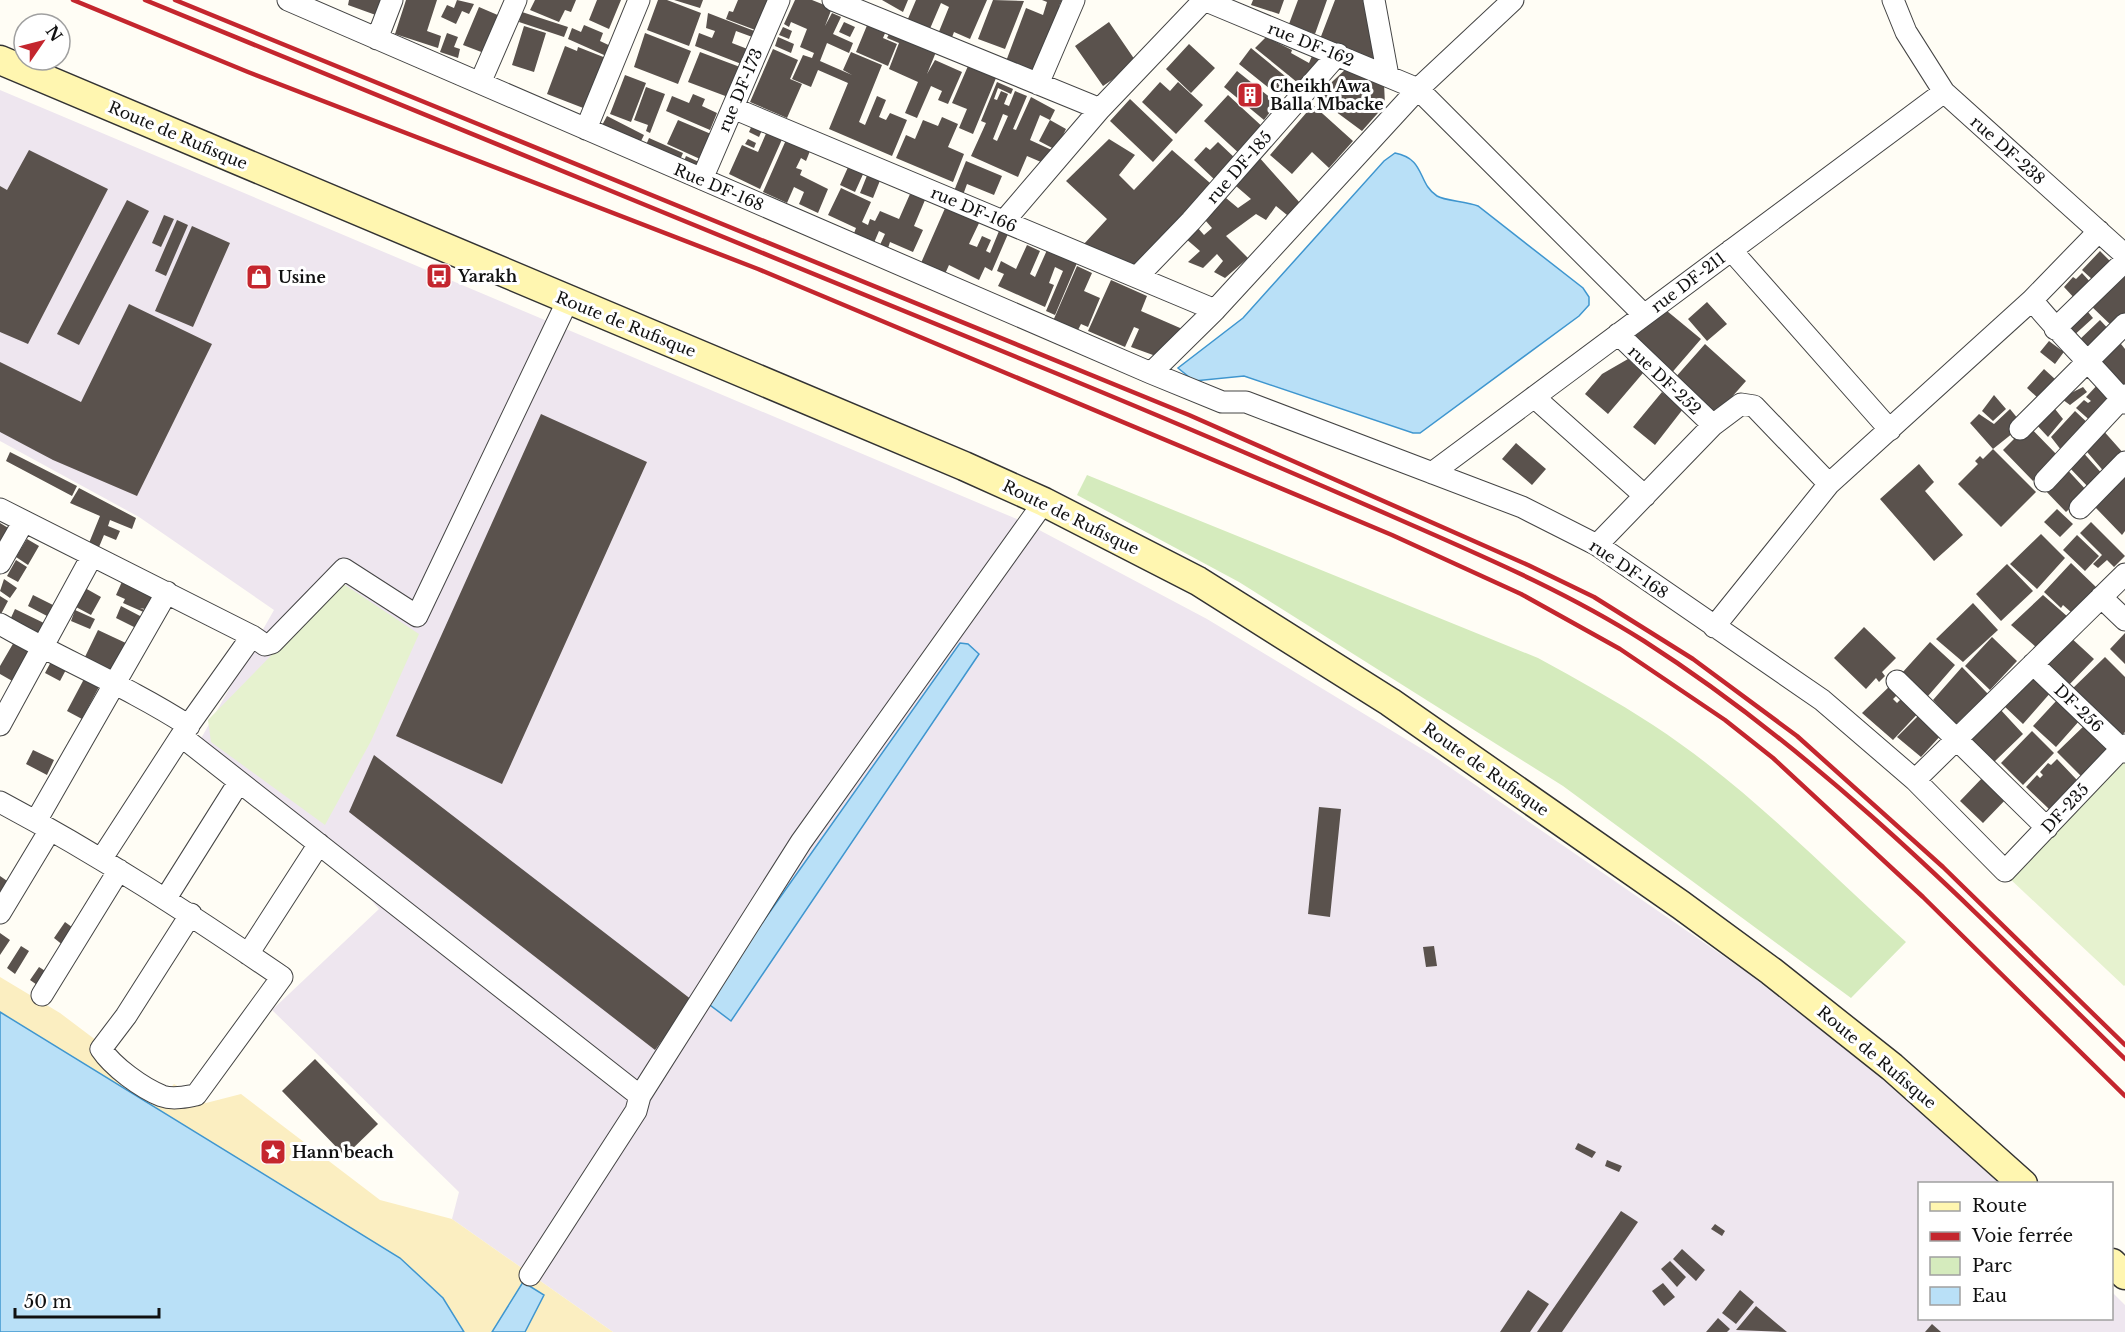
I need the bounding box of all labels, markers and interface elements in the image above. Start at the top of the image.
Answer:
north arrow [12,12,72,72]
street label: rue DF-162 [1265,18,1357,70]
text: N [42,21,67,45]
street label: rue DF-173 [713,45,767,135]
place label: Cheikh Awa Balla Mbacke [1270,76,1384,114]
building icon: Cheikh Awa Balla Mbacke [1235,80,1265,110]
street label: Route de Rufisque [105,97,251,173]
street label: rue DF-238 [1967,111,2049,189]
street label: rue DF-185 [1202,127,1276,207]
street label: Rue DF-168 [671,159,767,215]
street label: rue DF-166 [928,182,1020,236]
street label: rue DF-211 [1647,248,1729,316]
bus stop icon: Yarakh [424,261,454,291]
shop icon: Usine [244,262,274,292]
place label: Yarakh [457,266,518,286]
place label: Usine [278,267,326,287]
street label: Route de Rufisque [553,287,699,361]
street label: rue DF-252 [1624,341,1706,419]
street label: Route de Rufisque [999,475,1143,559]
street label: rue DF-168 [1586,535,1672,603]
street label: DF-256 [2050,680,2108,736]
street label: Route de Rufisque [1419,718,1553,820]
street label: DF-235 [2037,779,2093,837]
street label: Route de Rufisque [1813,1001,1941,1113]
place icon: Hann beach [258,1137,288,1167]
place label: Hann beach [292,1142,394,1162]
legend [1918,1182,2113,1320]
text: Route [1972,1195,2027,1217]
text: Voie ferrée [1971,1225,2073,1247]
text: Parc [1972,1255,2013,1277]
scale bar [15,1281,159,1319]
text: Eau [1972,1285,2007,1307]
text: 50 m [24,1291,72,1313]

